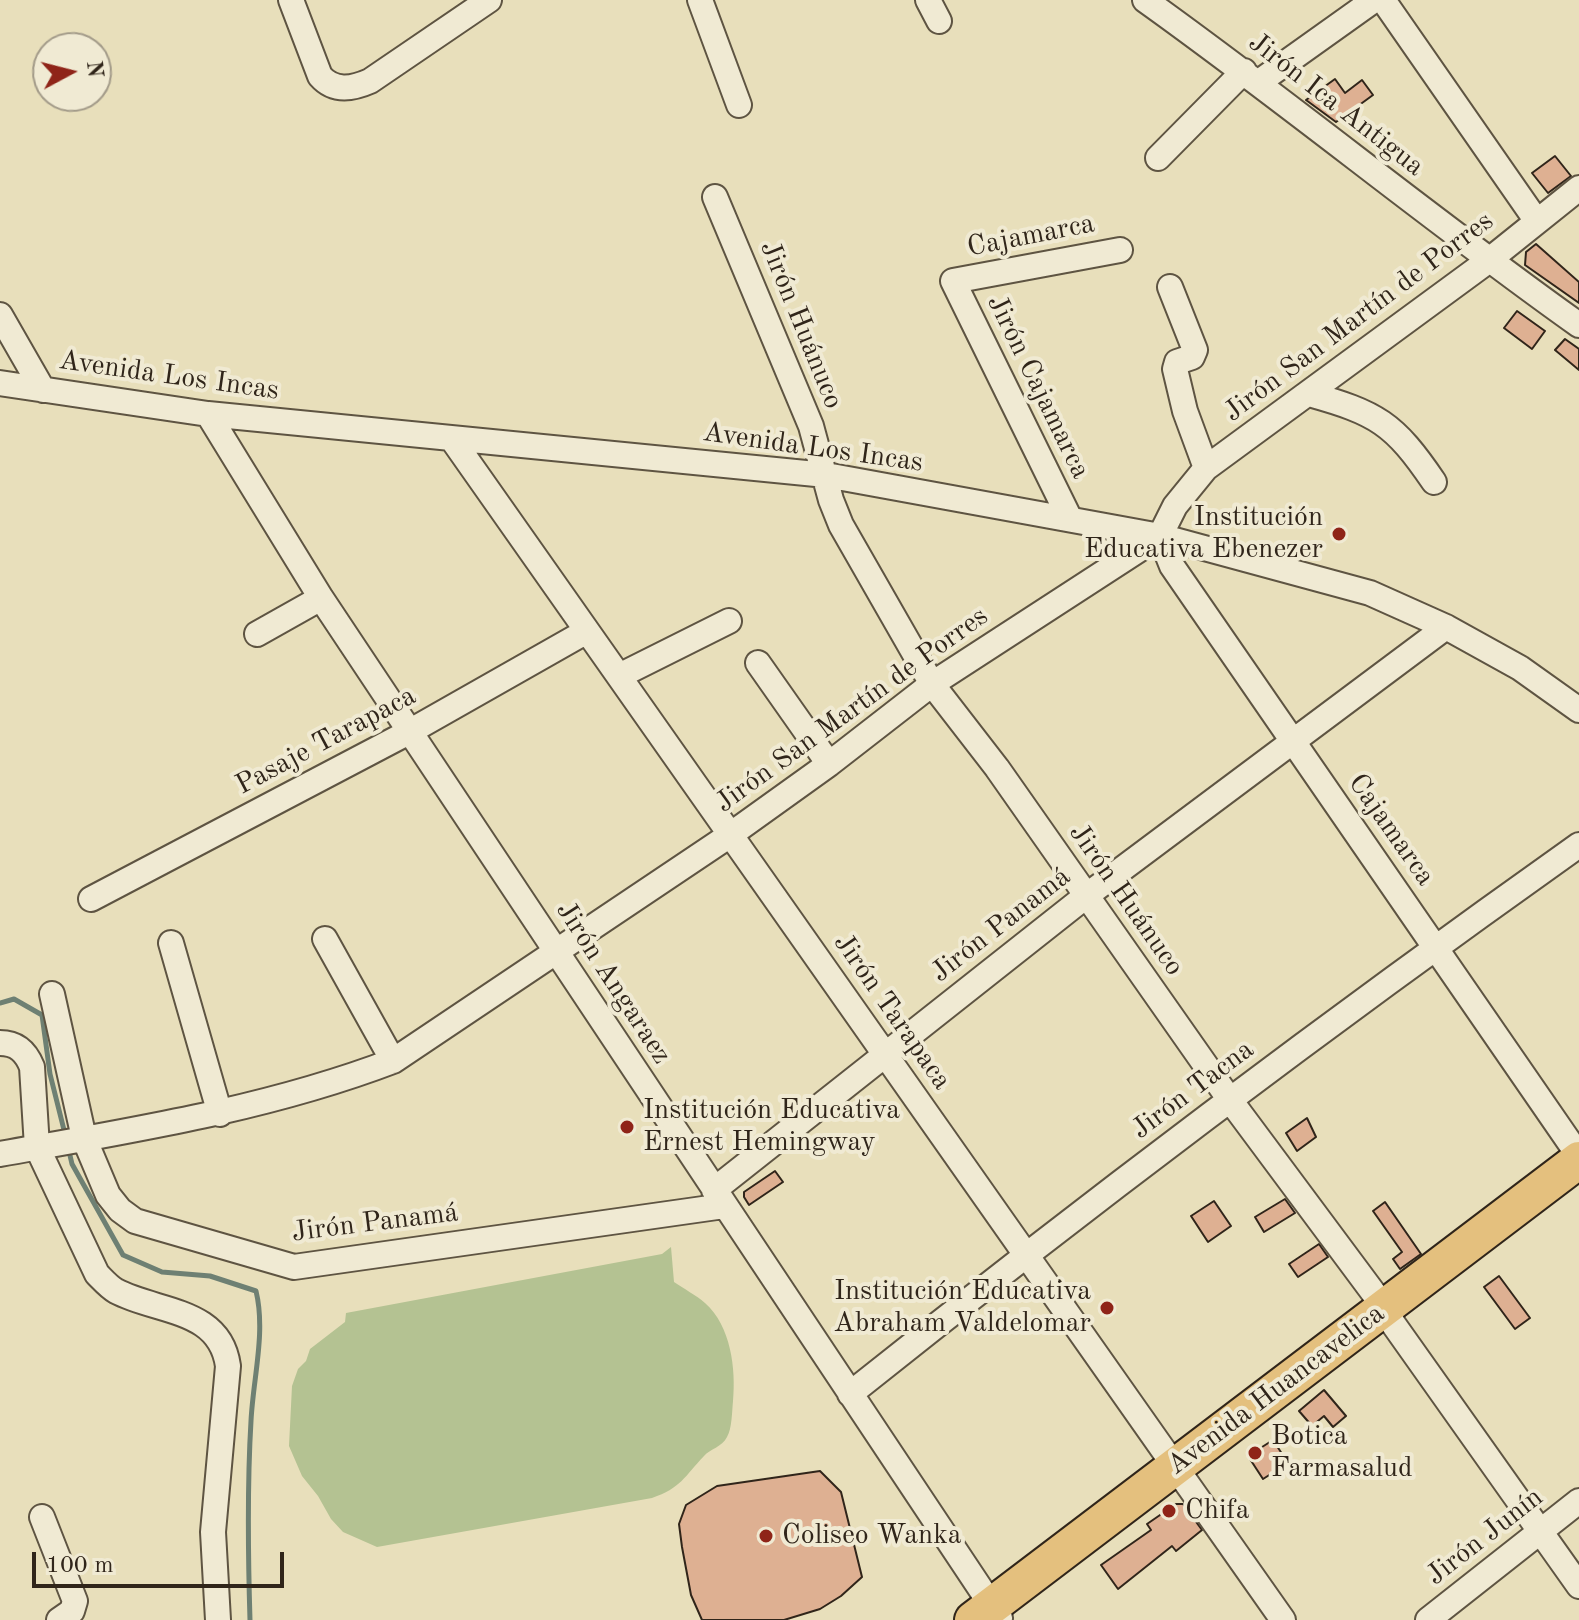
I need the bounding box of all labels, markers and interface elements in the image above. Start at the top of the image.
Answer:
street label: Jirón Ica Antigua [1241,26,1431,184]
north arrow [32,32,112,112]
text: N [82,60,106,79]
street label: Jirón San Martín de Porres [1217,205,1501,429]
street label: Cajamarca [964,207,1098,265]
street label: Jirón Huánuco [752,236,850,414]
street label: Jirón Cajamarca [979,290,1097,484]
street label: Avenida Los Incas [57,344,281,408]
street label: Avenida Los Incas [701,416,925,480]
place label: Institución Educativa Ebenezer [1084,501,1323,567]
marker: Institución Educativa Ebenezer [1330,525,1348,543]
street label: Jirón San Martín de Porres [709,600,995,820]
street label: Pasaje Tarapaca [230,679,422,803]
street label: Cajamarca [1340,768,1442,892]
street label: Jirón Huánuco [1061,817,1191,983]
street label: Jirón Panamá [925,860,1077,990]
street label: Jirón Angaraez [548,895,678,1071]
street label: Jirón Tarapaca [826,927,958,1097]
street label: Jirón Tacna [1125,1033,1261,1147]
place label: Institución Educativa Ernest Hemingway [643,1094,900,1160]
marker: Institución Educativa Ernest Hemingway [618,1118,636,1136]
street label: Jirón Panamá [290,1196,460,1250]
place label: Institución Educativa Abraham Valdelomar [834,1275,1091,1341]
street label: Avenida Huancavelica [1161,1297,1391,1483]
marker: Institución Educativa Abraham Valdelomar [1098,1299,1116,1317]
place label: Botica Farmasalud [1271,1420,1413,1486]
marker: Botica Farmasalud [1246,1444,1264,1462]
street label: Jirón Junín [1420,1481,1550,1593]
place label: Chifa [1185,1494,1250,1528]
marker: Chifa [1160,1502,1178,1520]
place label: Coliseo Wanka [782,1519,962,1553]
marker: Coliseo Wanka [757,1527,775,1545]
scale bar [36,1536,288,1586]
text: 100 m [46,1554,114,1578]

